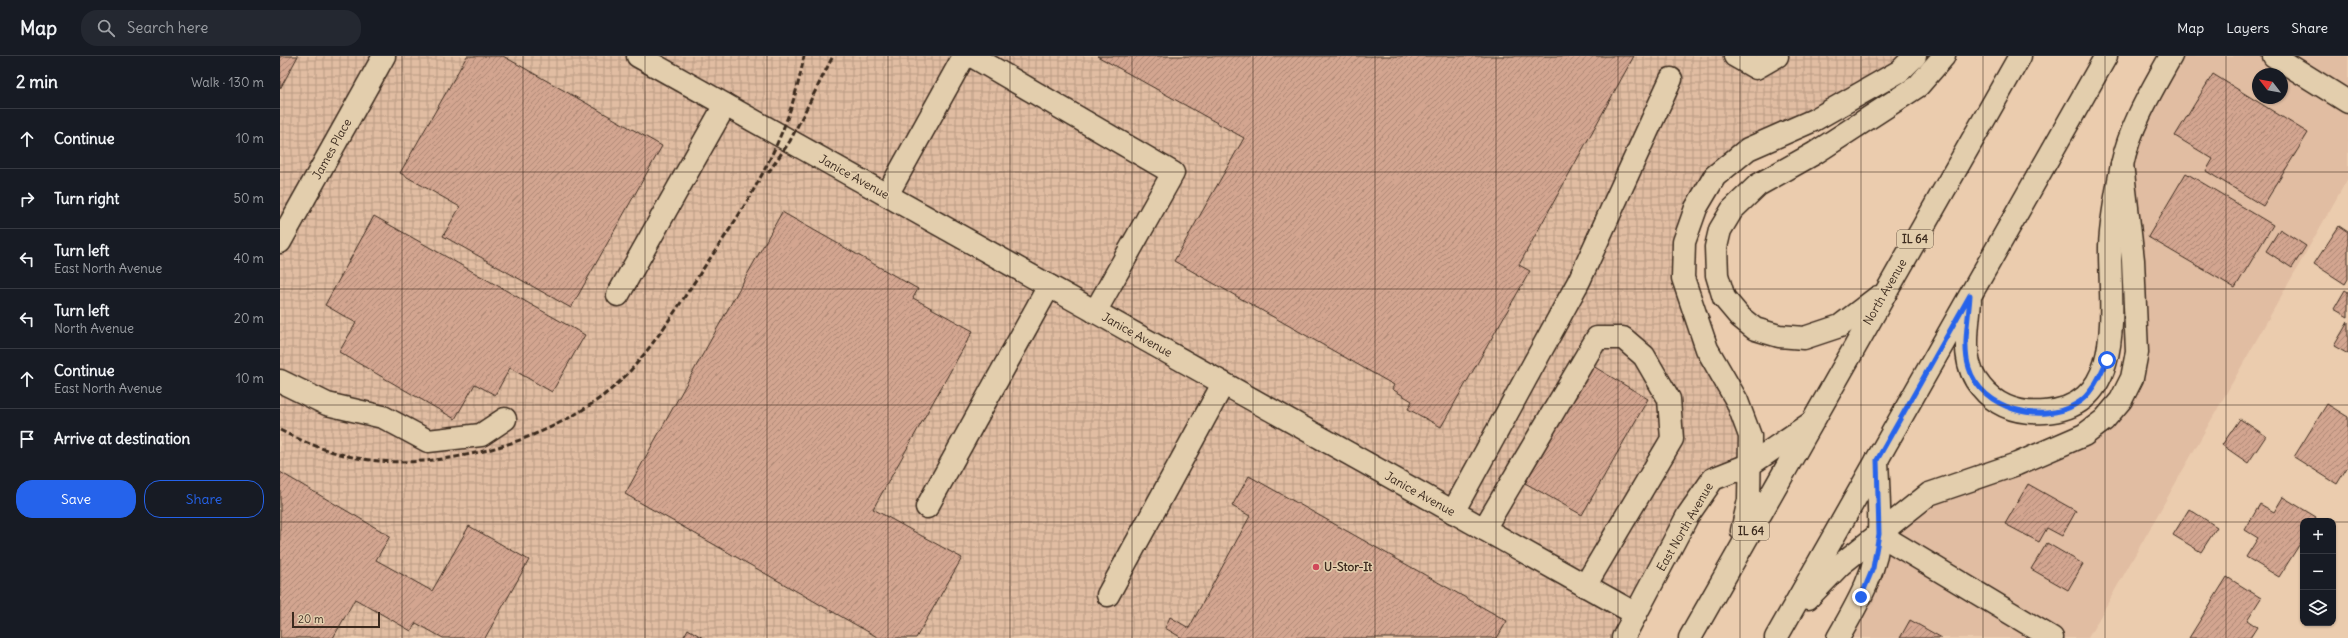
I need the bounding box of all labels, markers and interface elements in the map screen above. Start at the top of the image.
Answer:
search box [81,10,361,46]
text: Map [20,16,57,40]
icon: search [95,17,117,39]
text: Search here [127,18,208,37]
text: Map [2177,19,2204,37]
text: Layers [2226,19,2269,37]
text: Share [2291,19,2328,37]
north arrow [2252,68,2288,104]
text: 2 min [16,71,58,93]
text: Walk · 130 m [191,74,264,91]
street label: James Place [309,116,354,182]
icon: ahead [16,128,38,150]
text: Continue [54,129,115,148]
text: 10 m [236,130,264,147]
street label: Janice Avenue [816,151,892,202]
icon: right [16,188,38,210]
text: Turn right [54,189,119,208]
text: 50 m [233,190,264,207]
road number: IL 64 [1897,230,1933,248]
text: Turn left [54,241,109,260]
icon: left [16,248,38,270]
text: 40 m [233,250,264,267]
street label: North Avenue [1860,256,1910,327]
text: East North Avenue [54,260,162,277]
text: Turn left [54,301,109,320]
icon: left [16,308,38,330]
street label: Janice Avenue [1099,309,1175,360]
text: 20 m [234,310,264,327]
text: North Avenue [54,320,134,337]
route start [2098,351,2116,369]
text: Continue [54,361,115,380]
icon: ahead [16,368,38,390]
text: 10 m [236,370,264,387]
text: East North Avenue [54,380,162,397]
icon: arrive [16,428,38,450]
text: Arrive at destination [54,429,190,448]
street label: Janice Avenue [1382,468,1458,519]
button: Save [16,480,136,518]
button: Share [144,480,264,518]
street label: East North Avenue [1653,480,1716,574]
map controls [2300,518,2336,626]
button: + [2300,518,2336,554]
road number: IL 64 [1733,522,1769,540]
button: − [2300,554,2336,590]
place label: U-Stor-It [1324,559,1373,574]
marker: U-Stor-It [1311,562,1321,572]
route end [1852,588,1870,606]
button: layers [2300,590,2336,626]
scale bar [292,610,380,629]
text: 20 m [298,612,324,626]

